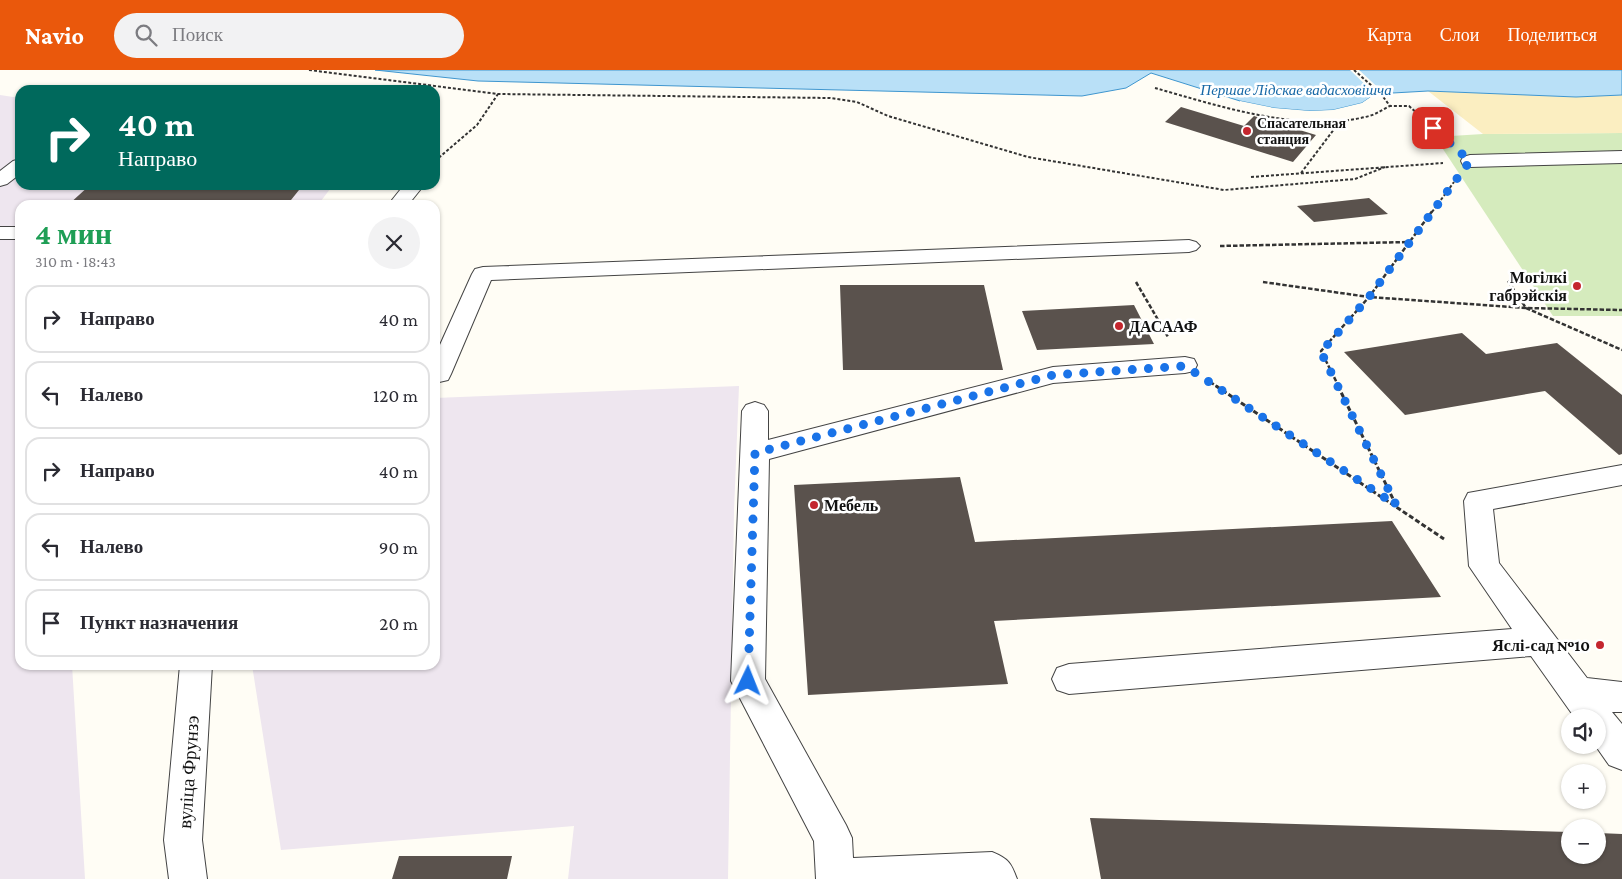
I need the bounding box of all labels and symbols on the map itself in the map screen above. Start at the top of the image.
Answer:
water label: Першае Лідскае вадасховішча [1199,82,1392,98]
pin [1412,107,1454,149]
place label: Спасательная станция [1257,115,1347,147]
marker: Спасательная станция [1241,125,1253,137]
place label: Могілкі габрэйскія [1489,269,1568,305]
marker: Могілкі габрэйскія [1571,280,1583,292]
place label: ДАСААФ [1129,318,1198,336]
marker: ДАСААФ [1113,320,1125,332]
place label: Мебель [824,497,879,514]
marker: Мебель [808,499,820,511]
place label: Яслі-сад №10 [1492,637,1590,654]
marker: Яслі-сад №10 [1594,639,1606,651]
position arrow [721,654,773,706]
street label: вуліца Фрунзэ [174,715,203,829]

